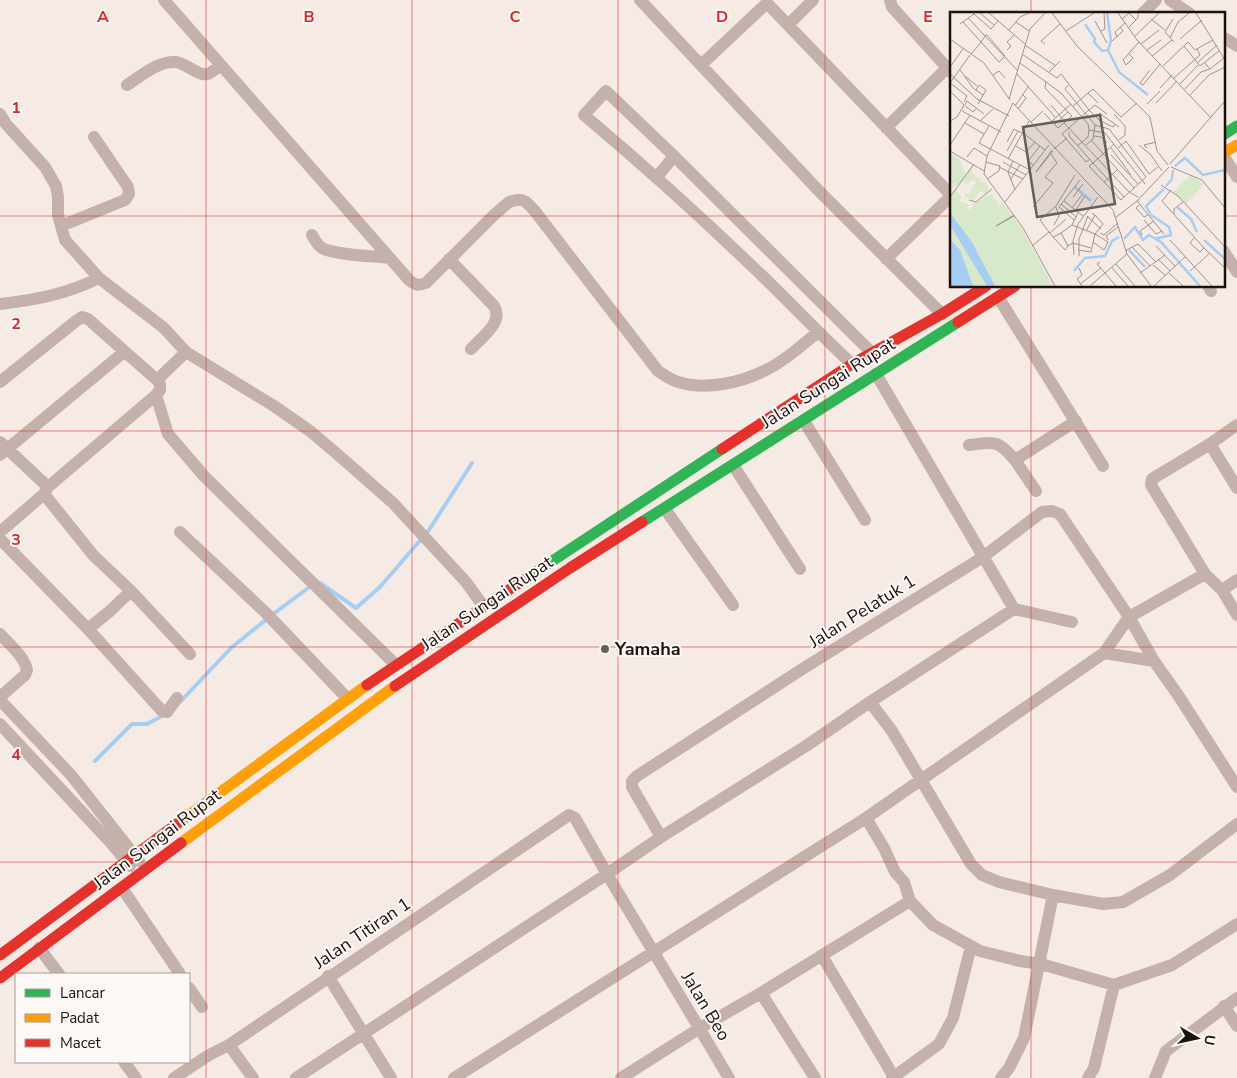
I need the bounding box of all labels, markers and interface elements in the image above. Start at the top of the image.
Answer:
text: A [97,6,109,28]
text: B [303,6,315,28]
text: C [510,6,521,28]
text: D [716,6,728,28]
text: E [923,6,933,28]
inset map [950,12,1224,288]
text: 1 [11,97,21,119]
text: 2 [11,313,21,335]
street label: Jalan Sungai Rupat [756,332,900,434]
text: 3 [11,529,21,551]
street label: Jalan Sungai Rupat [416,550,558,657]
street label: Jalan Pelatuk 1 [803,569,920,654]
place label: Yamaha [614,637,681,661]
marker: Yamaha [599,643,611,655]
text: 4 [11,744,21,766]
street label: Jalan Sungai Rupat [88,783,226,895]
street label: Jalan Titiran 1 [308,892,415,975]
street label: Jalan Beo [675,966,736,1045]
legend [15,973,190,1063]
text: Lancar [60,983,105,1003]
text: Padat [60,1008,100,1028]
north arrow [1172,1013,1222,1063]
text: Macet [60,1033,102,1053]
text: U [1199,1033,1220,1047]

